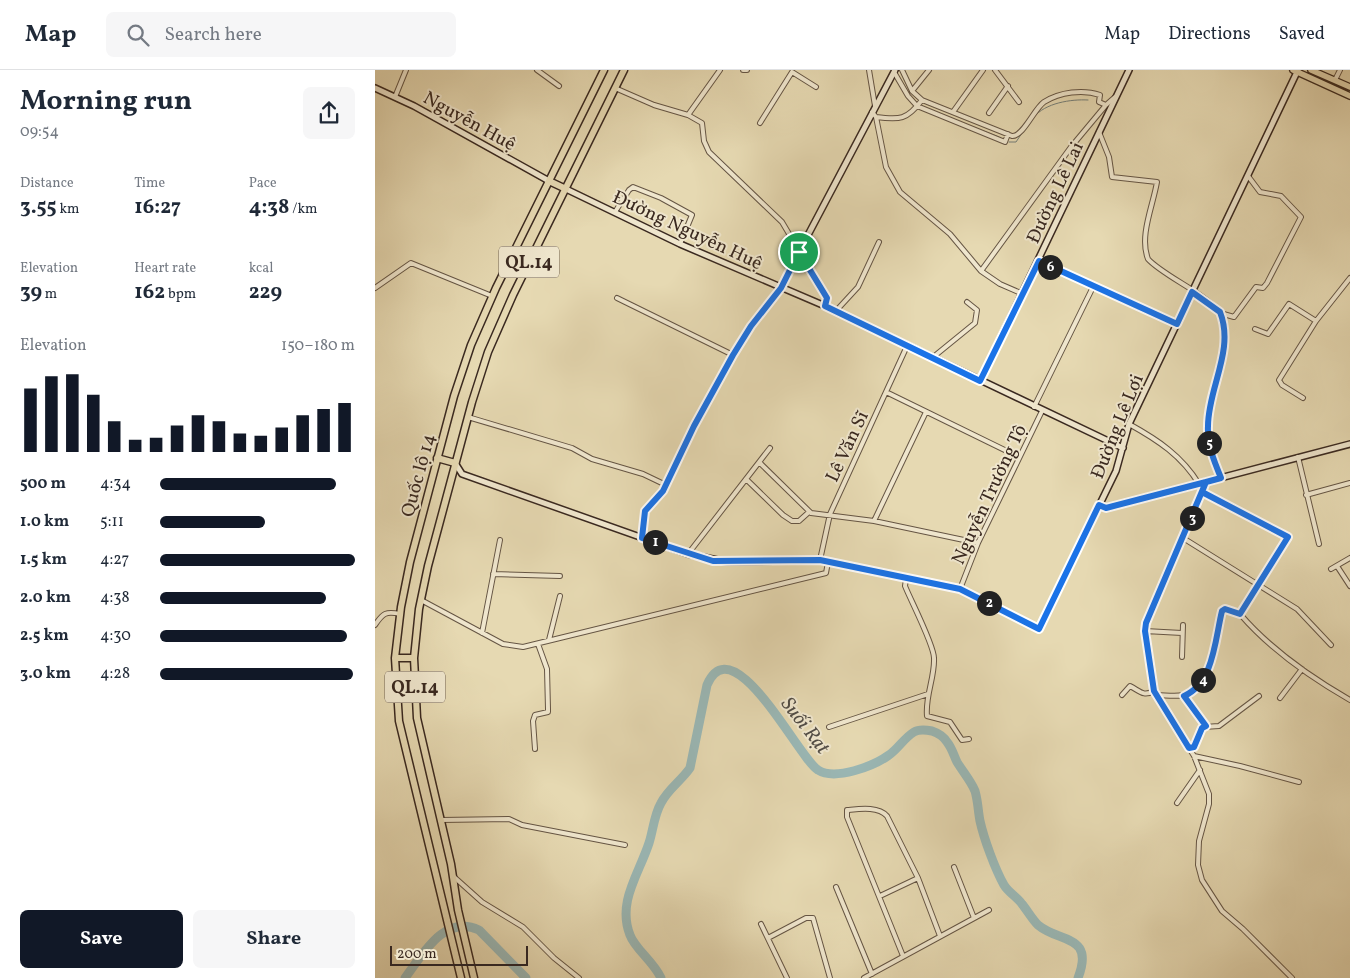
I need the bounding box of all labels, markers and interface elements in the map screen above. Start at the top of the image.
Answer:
search box [106,12,456,57]
text: Map [25,18,76,52]
icon: search [124,21,152,49]
text: Search here [164,22,262,48]
text: Map [1104,22,1140,47]
text: Directions [1168,22,1251,47]
text: Saved [1279,22,1325,47]
text: Morning run [20,82,192,121]
street label: Nguyễn Huệ [418,86,520,158]
button: share [303,87,355,139]
text: 09:54 [20,121,59,143]
street label: Đường Lê Lai [1021,137,1091,248]
text: Distance [20,174,74,193]
text: Time [134,174,165,193]
text: Pace [249,174,277,193]
street label: Đường Nguyễn Huệ [608,185,766,277]
text: 3.55 [20,193,57,222]
text: 16:27 [134,193,181,222]
text: 4:38 [249,193,290,222]
text: km [57,200,80,219]
text: /km [290,200,317,219]
pin [778,231,820,273]
icon: arrive [785,238,813,266]
road number: QL.14 [499,246,559,278]
pin: 6 [1037,254,1063,280]
text: 6 [1047,258,1054,277]
text: Elevation [20,259,78,278]
text: Heart rate [134,259,196,278]
text: kcal [249,259,274,278]
text: 39 [20,278,42,307]
text: 162 [134,278,165,307]
text: 229 [249,278,282,307]
text: m [42,285,57,304]
text: bpm [165,285,196,304]
text: Elevation [20,335,87,357]
text: 150–180 m [281,335,355,357]
street label: Đường Lê Lợi [1085,370,1151,483]
street label: Lê Văn Sĩ [820,407,876,487]
street label: Nguyễn Trường Tộ [946,421,1034,569]
pin: 5 [1197,430,1221,456]
street label: Quốc lộ 14 [395,431,443,520]
text: 5 [1206,434,1213,453]
text: 500 m [20,473,66,495]
text: 4:34 [100,473,131,495]
pin: 3 [1179,506,1205,530]
text: 3 [1189,509,1196,528]
text: 1.0 km [20,511,69,533]
text: 5:11 [100,511,124,533]
pin: 1 [643,530,667,554]
text: 1 [653,533,658,552]
text: 1.5 km [20,549,67,571]
text: 4:27 [100,549,129,571]
text: 2.0 km [20,587,71,609]
text: 4:38 [100,587,130,609]
pin: 2 [977,590,1001,616]
text: 2 [986,594,993,613]
text: 2.5 km [20,625,69,647]
text: 4:30 [100,625,131,647]
text: 3.0 km [20,663,71,685]
text: 4:28 [100,663,130,685]
pin: 4 [1191,668,1215,692]
text: 4 [1199,671,1208,690]
road number: QL.14 [385,672,445,702]
water label: Suối Rạt [773,692,836,761]
button: Save [20,910,183,968]
button: Share [193,910,355,968]
scale bar [390,943,527,966]
text: 200 m [397,945,437,964]

